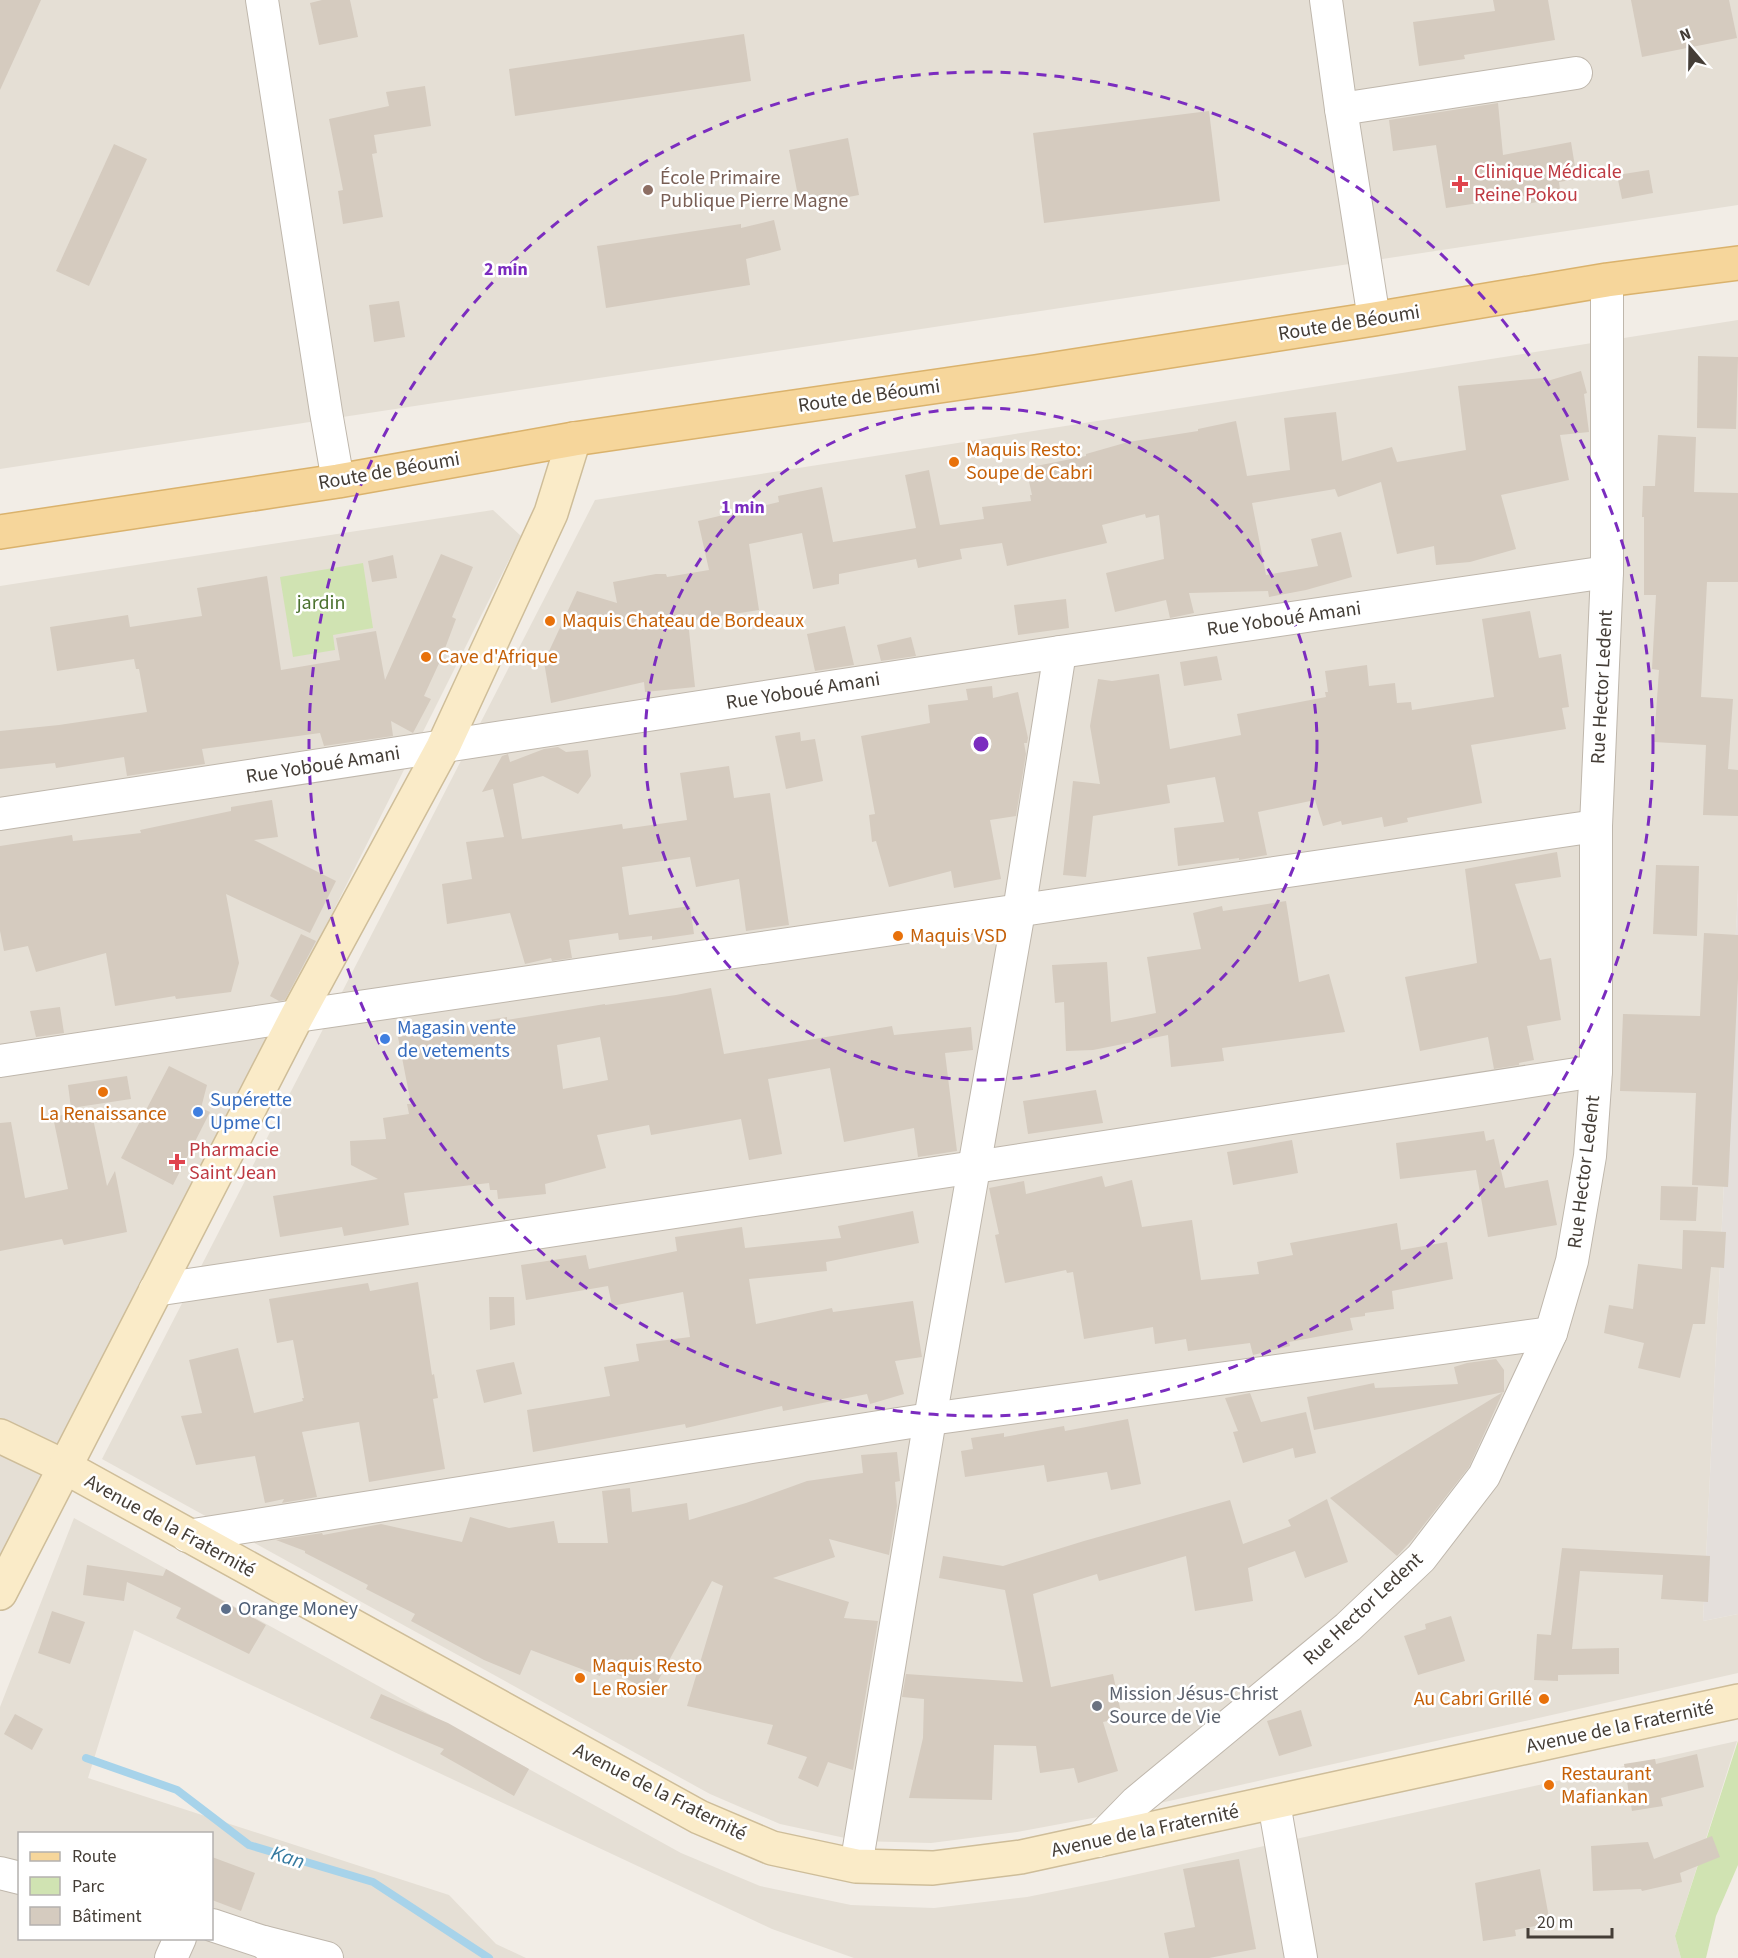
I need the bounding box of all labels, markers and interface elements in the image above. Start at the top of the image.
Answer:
north arrow [1660,18,1720,78]
text: N [1676,23,1694,47]
place label: Clinique Médicale Reine Pokou [1474,158,1622,209]
place label: École Primaire Publique Pierre Magne [660,164,849,215]
marker: Clinique Médicale Reine Pokou [1451,175,1469,193]
marker: École Primaire Publique Pierre Magne [641,183,655,197]
text: 2 min [484,257,528,282]
street label: Route de Béoumi [1276,298,1422,348]
street label: Route de Béoumi [796,372,942,420]
place label: Maquis Resto: Soupe de Cabri [966,436,1093,487]
street label: Route de Béoumi [316,445,462,497]
marker: Maquis Resto: Soupe de Cabri [947,455,961,469]
text: 1 min [721,495,765,520]
park label: jardin [296,589,345,617]
street label: Rue Yoboué Amani [1205,594,1363,644]
place label: Maquis Chateau de Bordeaux [562,607,804,635]
street label: Rue Hector Ledent [1584,609,1620,765]
marker: Maquis Chateau de Bordeaux [543,614,557,628]
place label: Cave d'Afrique [438,643,558,671]
marker: Cave d'Afrique [419,650,433,664]
street label: Rue Yoboué Amani [724,665,882,717]
centre of rings [971,734,991,754]
street label: Rue Yoboué Amani [244,739,402,791]
place label: Maquis VSD [910,922,1007,950]
marker: Maquis VSD [891,929,905,943]
place label: Magasin vente de vetements [397,1014,516,1065]
marker: Magasin vente de vetements [378,1032,392,1046]
marker: La Renaissance [96,1085,110,1099]
place label: Supérette Upme CI [210,1086,292,1137]
street label: Rue Hector Ledent [1561,1093,1607,1250]
place label: La Renaissance [39,1100,167,1128]
marker: Supérette Upme CI [191,1105,205,1119]
place label: Pharmacie Saint Jean [189,1136,279,1187]
marker: Pharmacie Saint Jean [170,1155,184,1169]
street label: Avenue de la Fraternité [80,1467,260,1585]
street label: Rue Hector Ledent [1297,1546,1429,1672]
place label: Orange Money [238,1595,359,1623]
marker: Orange Money [219,1602,233,1616]
place label: Maquis Resto Le Rosier [592,1652,702,1703]
marker: Maquis Resto Le Rosier [573,1671,587,1685]
place label: Mission Jésus-Christ Source de Vie [1109,1680,1279,1731]
place label: Au Cabri Grillé [1414,1685,1532,1713]
marker: Au Cabri Grillé [1537,1692,1551,1706]
street label: Avenue de la Fraternité [1524,1693,1716,1761]
marker: Mission Jésus-Christ Source de Vie [1090,1699,1104,1713]
street label: Avenue de la Fraternité [568,1736,752,1848]
place label: Restaurant Mafiankan [1561,1760,1652,1811]
marker: Restaurant Mafiankan [1542,1778,1556,1792]
street label: Avenue de la Fraternité [1049,1797,1241,1865]
legend [18,1832,213,1940]
water label: Kan [267,1838,309,1876]
text: Route [72,1844,116,1869]
text: Parc [72,1874,105,1899]
scale bar [1528,1901,1612,1939]
text: Bâtiment [72,1904,142,1929]
text: 20 m [1537,1910,1573,1935]

